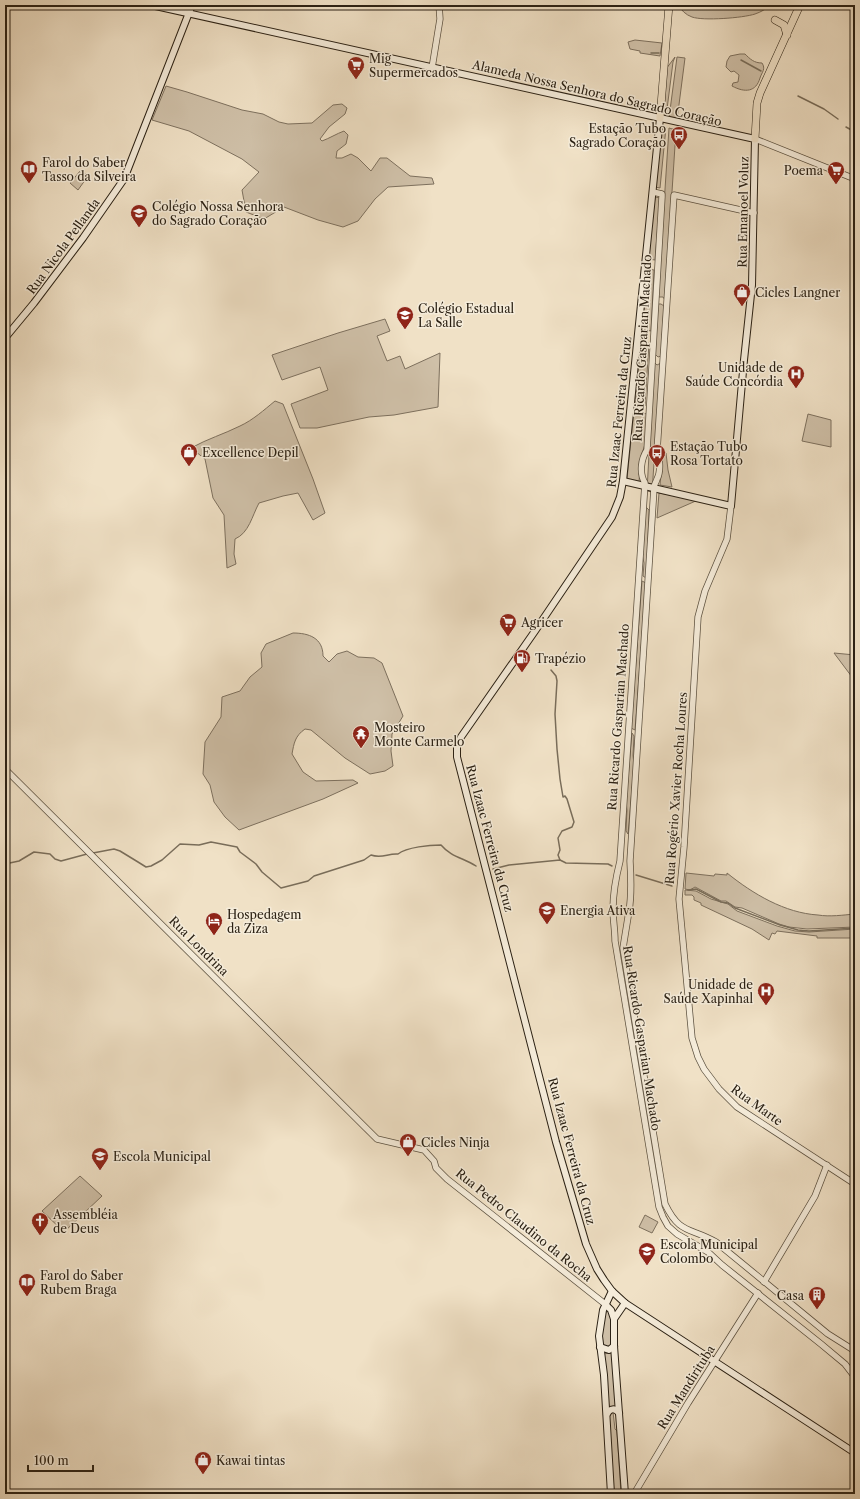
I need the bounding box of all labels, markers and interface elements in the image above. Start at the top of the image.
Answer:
place label: Mig Supermercados [369,51,458,80]
supermarket icon: Mig Supermercados [346,55,366,80]
street label: Alameda Nossa Senhora do Sagrado Coração [470,57,723,129]
place label: Estação Tubo Sagrado Coração [569,121,666,150]
bus stop icon: Estação Tubo Sagrado Coração [669,125,689,150]
place label: Farol do Saber Tasso da Silveira [42,155,137,184]
street label: Rua Emanoel Voluz [735,156,751,268]
library icon: Farol do Saber Tasso da Silveira [19,159,39,184]
supermarket icon: Poema [826,160,846,185]
place label: Poema [784,163,824,178]
street label: Rua Nicola Pellanda [23,195,103,297]
place label: Colégio Nossa Senhora do Sagrado Coração [152,199,285,228]
school or university icon: Colégio Nossa Senhora do Sagrado Coração [129,203,149,228]
street label: Rua Ricardo Gasparian Machado [630,254,654,442]
shop icon: Cicles Langner [732,282,752,307]
place label: Cicles Langner [755,285,840,300]
place label: Colégio Estadual La Salle [418,301,514,330]
school or university icon: Colégio Estadual La Salle [395,305,415,330]
street label: Rua Izaac Ferreira da Cruz [604,336,634,488]
place label: Unidade de Saúde Concórdia [685,360,784,389]
hospital icon: Unidade de Saúde Concórdia [786,364,806,389]
place label: Estação Tubo Rosa Tortato [670,439,748,468]
shop icon: Excellence Depil [179,442,199,467]
bus stop icon: Estação Tubo Rosa Tortato [647,443,667,468]
place label: Excellence Depil [202,445,299,460]
supermarket icon: Agricer [498,612,518,637]
place label: Agricer [520,615,563,630]
street label: Rua Ricardo Gasparian Machado [604,623,632,811]
fuel station icon: Trapézio [512,648,532,673]
place label: Trapézio [535,651,586,666]
street label: Rua Rogério Xavier Rocha Loures [662,691,690,885]
place label: Mosteiro Monte Carmelo [374,720,464,749]
temple icon: Mosteiro Monte Carmelo [351,724,371,749]
street label: Rua Izaac Ferreira da Cruz [463,763,517,913]
school or university icon: Energia Ativa [537,900,557,925]
place label: Energia Ativa [560,903,636,918]
place label: Hospedagem da Ziza [227,907,302,936]
hotel icon: Hospedagem da Ziza [204,911,224,936]
street label: Rua Londrina [166,913,232,979]
street label: Rua Ricardo Gasparian Machado [620,944,664,1132]
place label: Unidade de Saúde Xapinhal [664,977,753,1006]
hospital icon: Unidade de Saúde Xapinhal [756,981,776,1006]
street label: Rua Izaac Ferreira da Cruz [545,1076,599,1226]
street label: Rua Marte [728,1081,786,1129]
shop icon: Cicles Ninja [398,1132,418,1157]
place label: Cicles Ninja [421,1135,490,1150]
school or university icon: Escola Municipal [90,1146,110,1171]
place label: Escola Municipal [113,1149,211,1164]
street label: Rua Pedro Claudino da Rocha [453,1165,596,1285]
place label: Assembléia de Deus [52,1207,118,1236]
church icon: Assembléia de Deus [30,1211,50,1236]
place label: Escola Municipal Colombo [660,1237,758,1266]
school or university icon: Escola Municipal Colombo [637,1241,657,1266]
place label: Farol do Saber Rubem Braga [40,1268,123,1297]
library icon: Farol do Saber Rubem Braga [17,1272,37,1297]
building icon: Casa [807,1285,827,1310]
place label: Casa [777,1288,805,1303]
street label: Rua Mandirituba [654,1342,718,1432]
scale bar [28,1447,93,1473]
shop icon: Kawai tintas [193,1450,213,1475]
text: 100 m [34,1453,69,1468]
place label: Kawai tintas [216,1453,285,1468]

